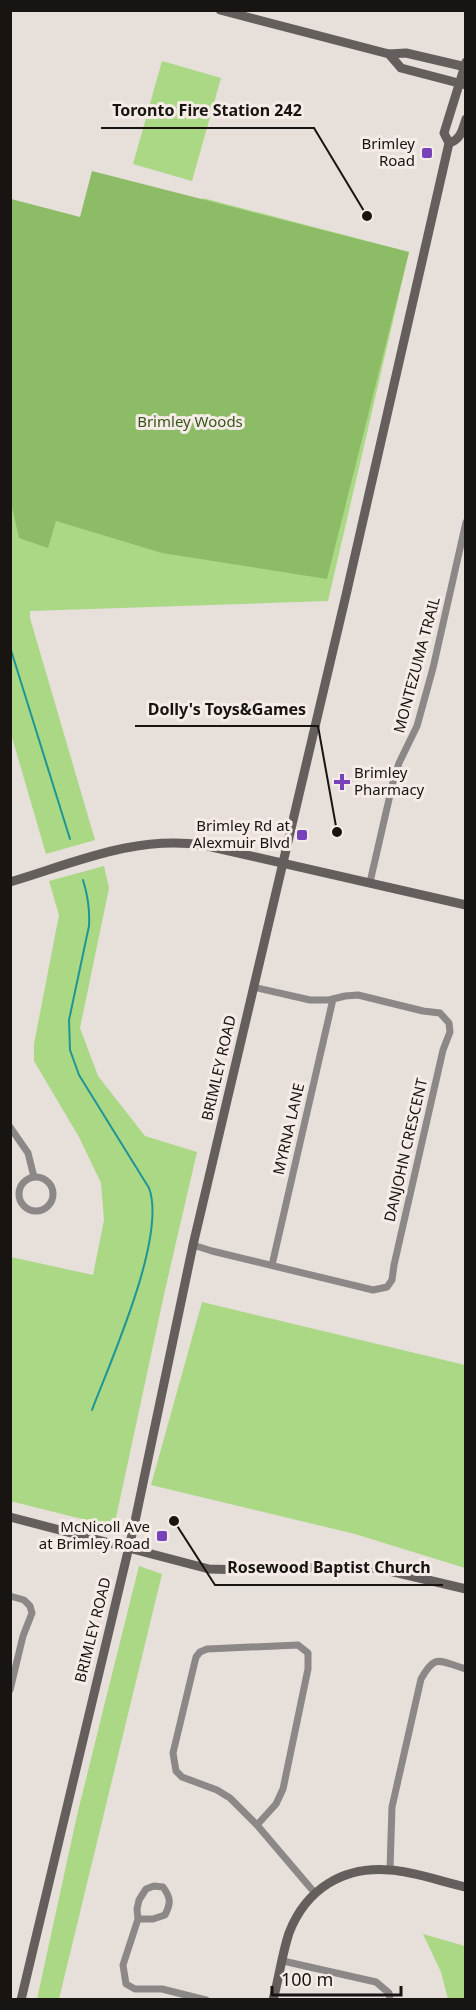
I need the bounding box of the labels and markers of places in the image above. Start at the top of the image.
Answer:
callout: Toronto Fire Station 242 [101,94,314,128]
place label: Brimley Road [361,133,415,170]
marker: Brimley Road [420,146,434,160]
callout: Dolly's Toys&Games [135,692,318,726]
place label: Brimley Pharmacy [354,762,425,799]
marker: Brimley Pharmacy [335,775,349,789]
place label: Brimley Rd at Alexmuir Blvd [193,815,291,852]
marker: Brimley Rd at Alexmuir Blvd [295,828,309,842]
place label: McNicoll Ave at Brimley Road [39,1516,150,1553]
marker: McNicoll Ave at Brimley Road [155,1529,169,1543]
callout: Rosewood Baptist Church [215,1551,443,1585]

